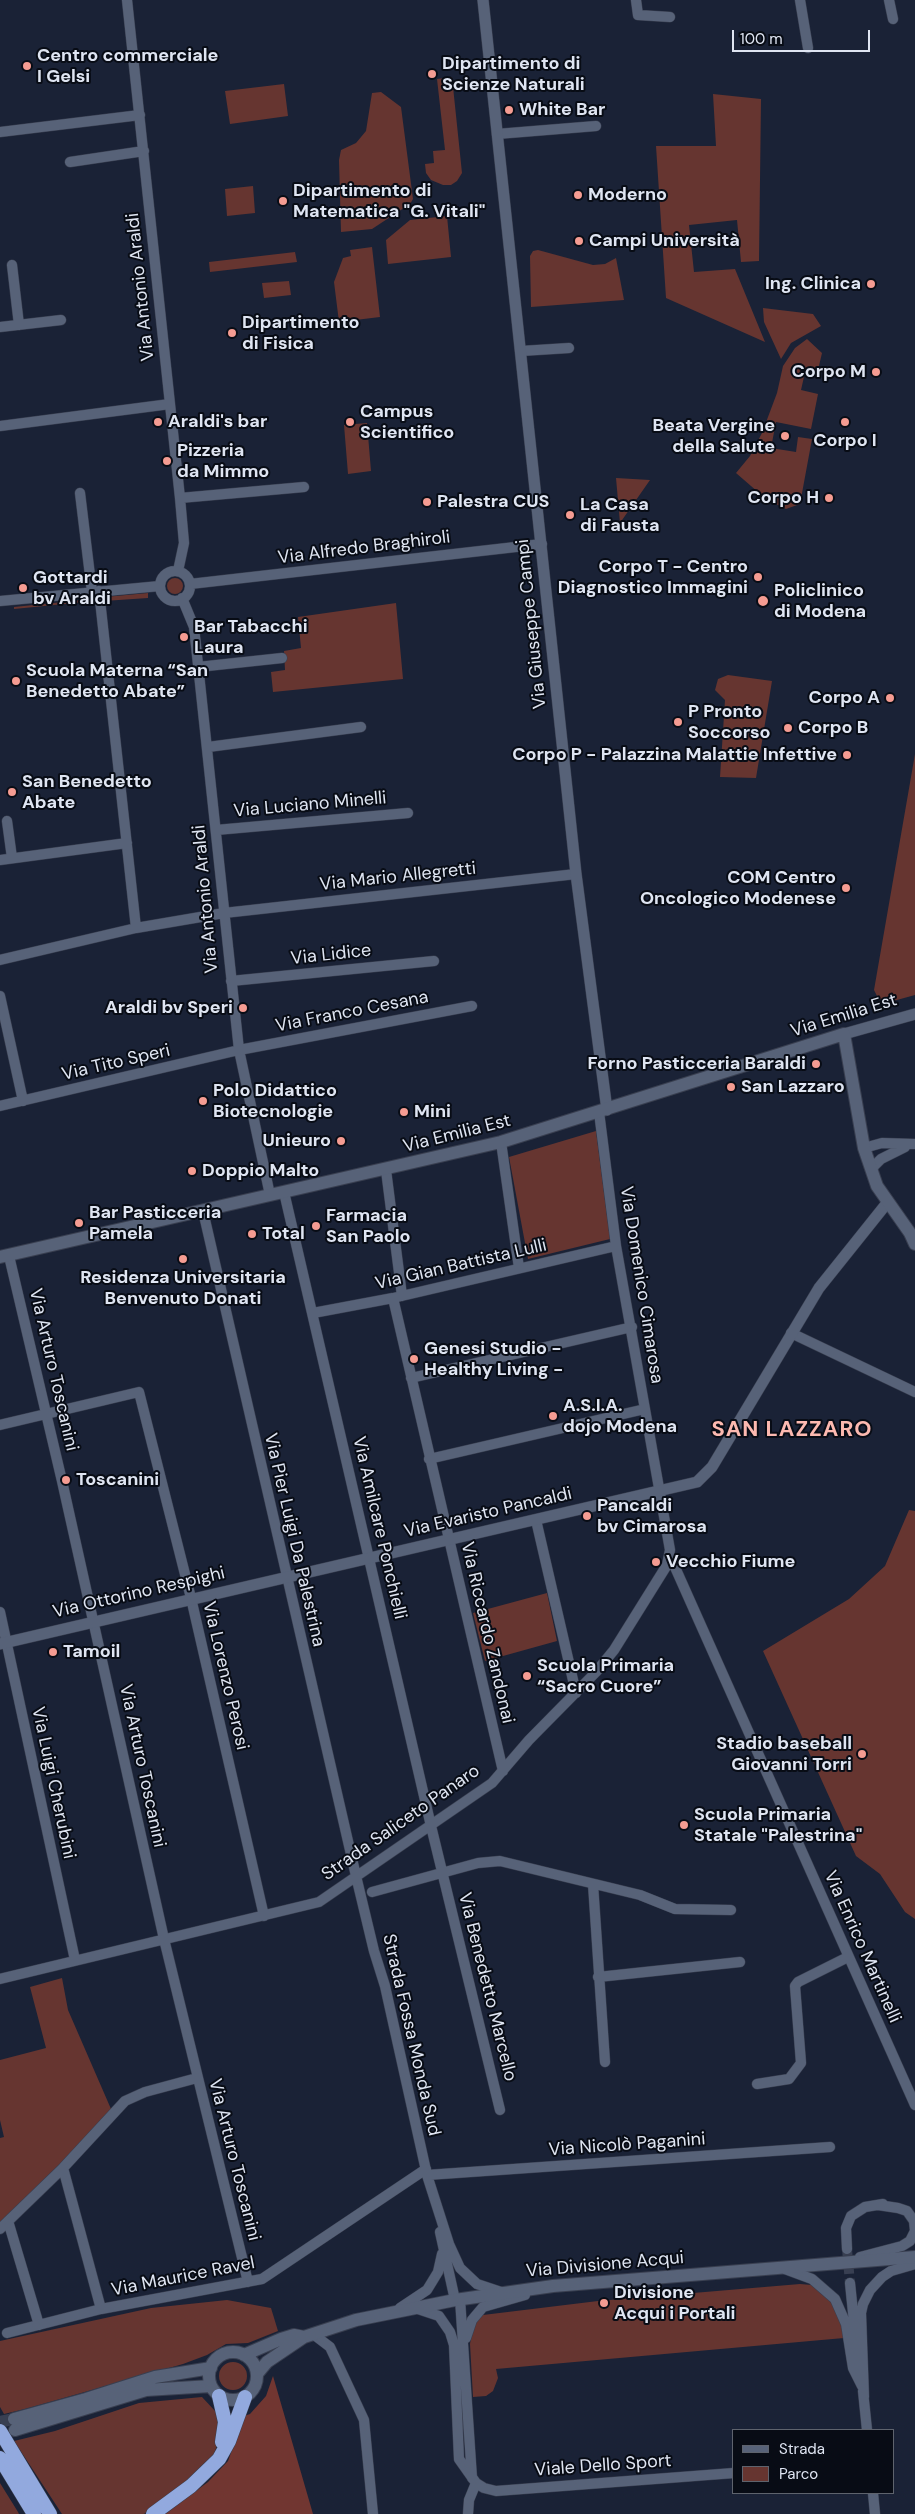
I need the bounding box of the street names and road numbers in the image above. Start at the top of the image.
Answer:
street label: Via Antonio Araldi [122,212,160,362]
street label: Via Alfredo Braghiroli [276,527,452,569]
street label: Via Giuseppe Campi [512,538,552,710]
street label: Via Luciano Minelli [233,788,387,822]
street label: Via Antonio Araldi [189,824,223,974]
street label: Via Mario Allegretti [319,858,477,896]
street label: Via Lidice [290,940,372,970]
street label: Via Franco Cesana [274,987,430,1037]
street label: Via Emilia Est [788,990,900,1042]
street label: Via Tito Speri [60,1040,172,1086]
street label: Via Emilia Est [401,1110,513,1158]
street label: Via Domenico Cimarosa [615,1185,667,1385]
street label: Via Gian Battista Lulli [373,1235,549,1295]
street label: Via Arturo Toscanini [24,1287,82,1453]
street label: Via Pier Luigi Da Palestrina [259,1431,329,1649]
street label: Via Amilcare Ponchielli [347,1434,411,1622]
street label: Via Evaristo Pancaldi [402,1483,574,1543]
street label: Via Riccardo Zandonai [456,1540,518,1726]
street label: Via Ottorino Respighi [51,1563,227,1623]
street label: Via Lorenzo Perosi [197,1600,253,1752]
street label: Via Arturo Toscanini [114,1682,170,1850]
street label: Via Luigi Cherubini [26,1705,80,1861]
street label: Strada Saliceto Panaro [318,1760,484,1886]
street label: Via Enrico Martinelli [819,1868,905,2026]
street label: Via Benedetto Marcello [453,1890,521,2084]
street label: Strada Fossa Monda Sud [377,1932,445,2138]
street label: Via Arturo Toscanini [203,2077,265,2243]
street label: Via Nicolò Paganini [548,2129,706,2161]
street label: Via Divisione Acqui [525,2247,685,2283]
street label: Via Maurice Ravel [109,2253,257,2301]
street label: Viale Dello Sport [534,2450,672,2482]

